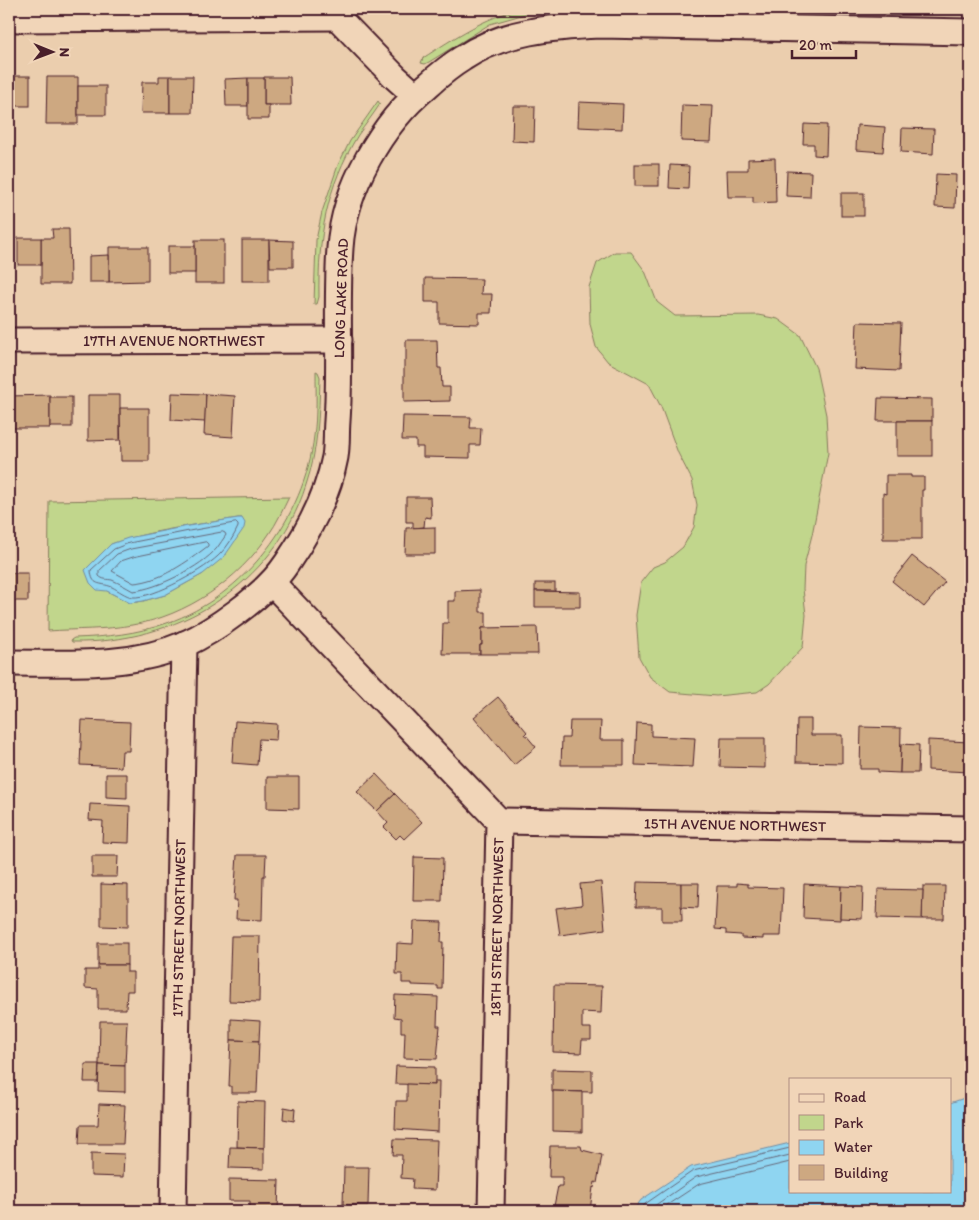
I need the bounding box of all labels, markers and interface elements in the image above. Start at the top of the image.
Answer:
north arrow [28,28,78,78]
scale bar [792,28,855,60]
text: 20 m [799,36,833,54]
text: N [56,47,73,57]
street label: LONG LAKE ROAD [330,238,352,358]
street label: 17TH AVENUE NORTHWEST [83,332,266,350]
street label: 15TH AVENUE NORTHWEST [644,814,827,836]
street label: 18TH STREET NORTHWEST [486,837,508,1017]
street label: 17TH STREET NORTHWEST [168,838,190,1017]
legend [789,1078,952,1192]
text: Road [834,1088,867,1106]
text: Park [834,1114,864,1132]
text: Water [834,1138,873,1156]
text: Building [834,1164,888,1182]

